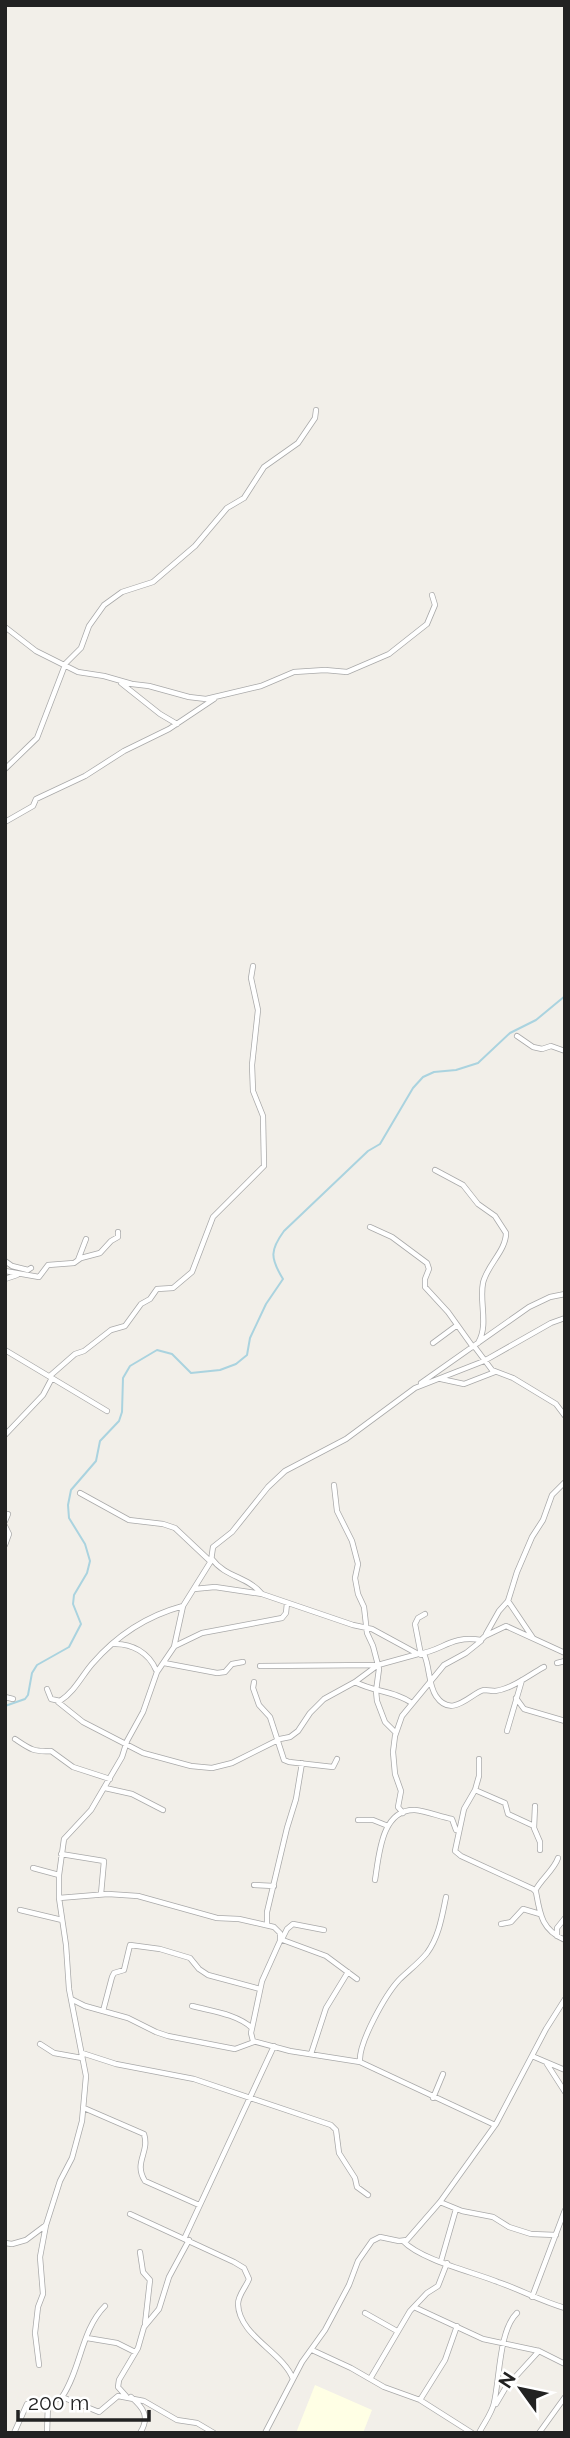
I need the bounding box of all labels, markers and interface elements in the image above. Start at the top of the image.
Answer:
north arrow [486,2354,556,2424]
text: N [494,2368,520,2392]
scale bar [18,2378,149,2422]
text: 200 m [28,2390,89,2415]

